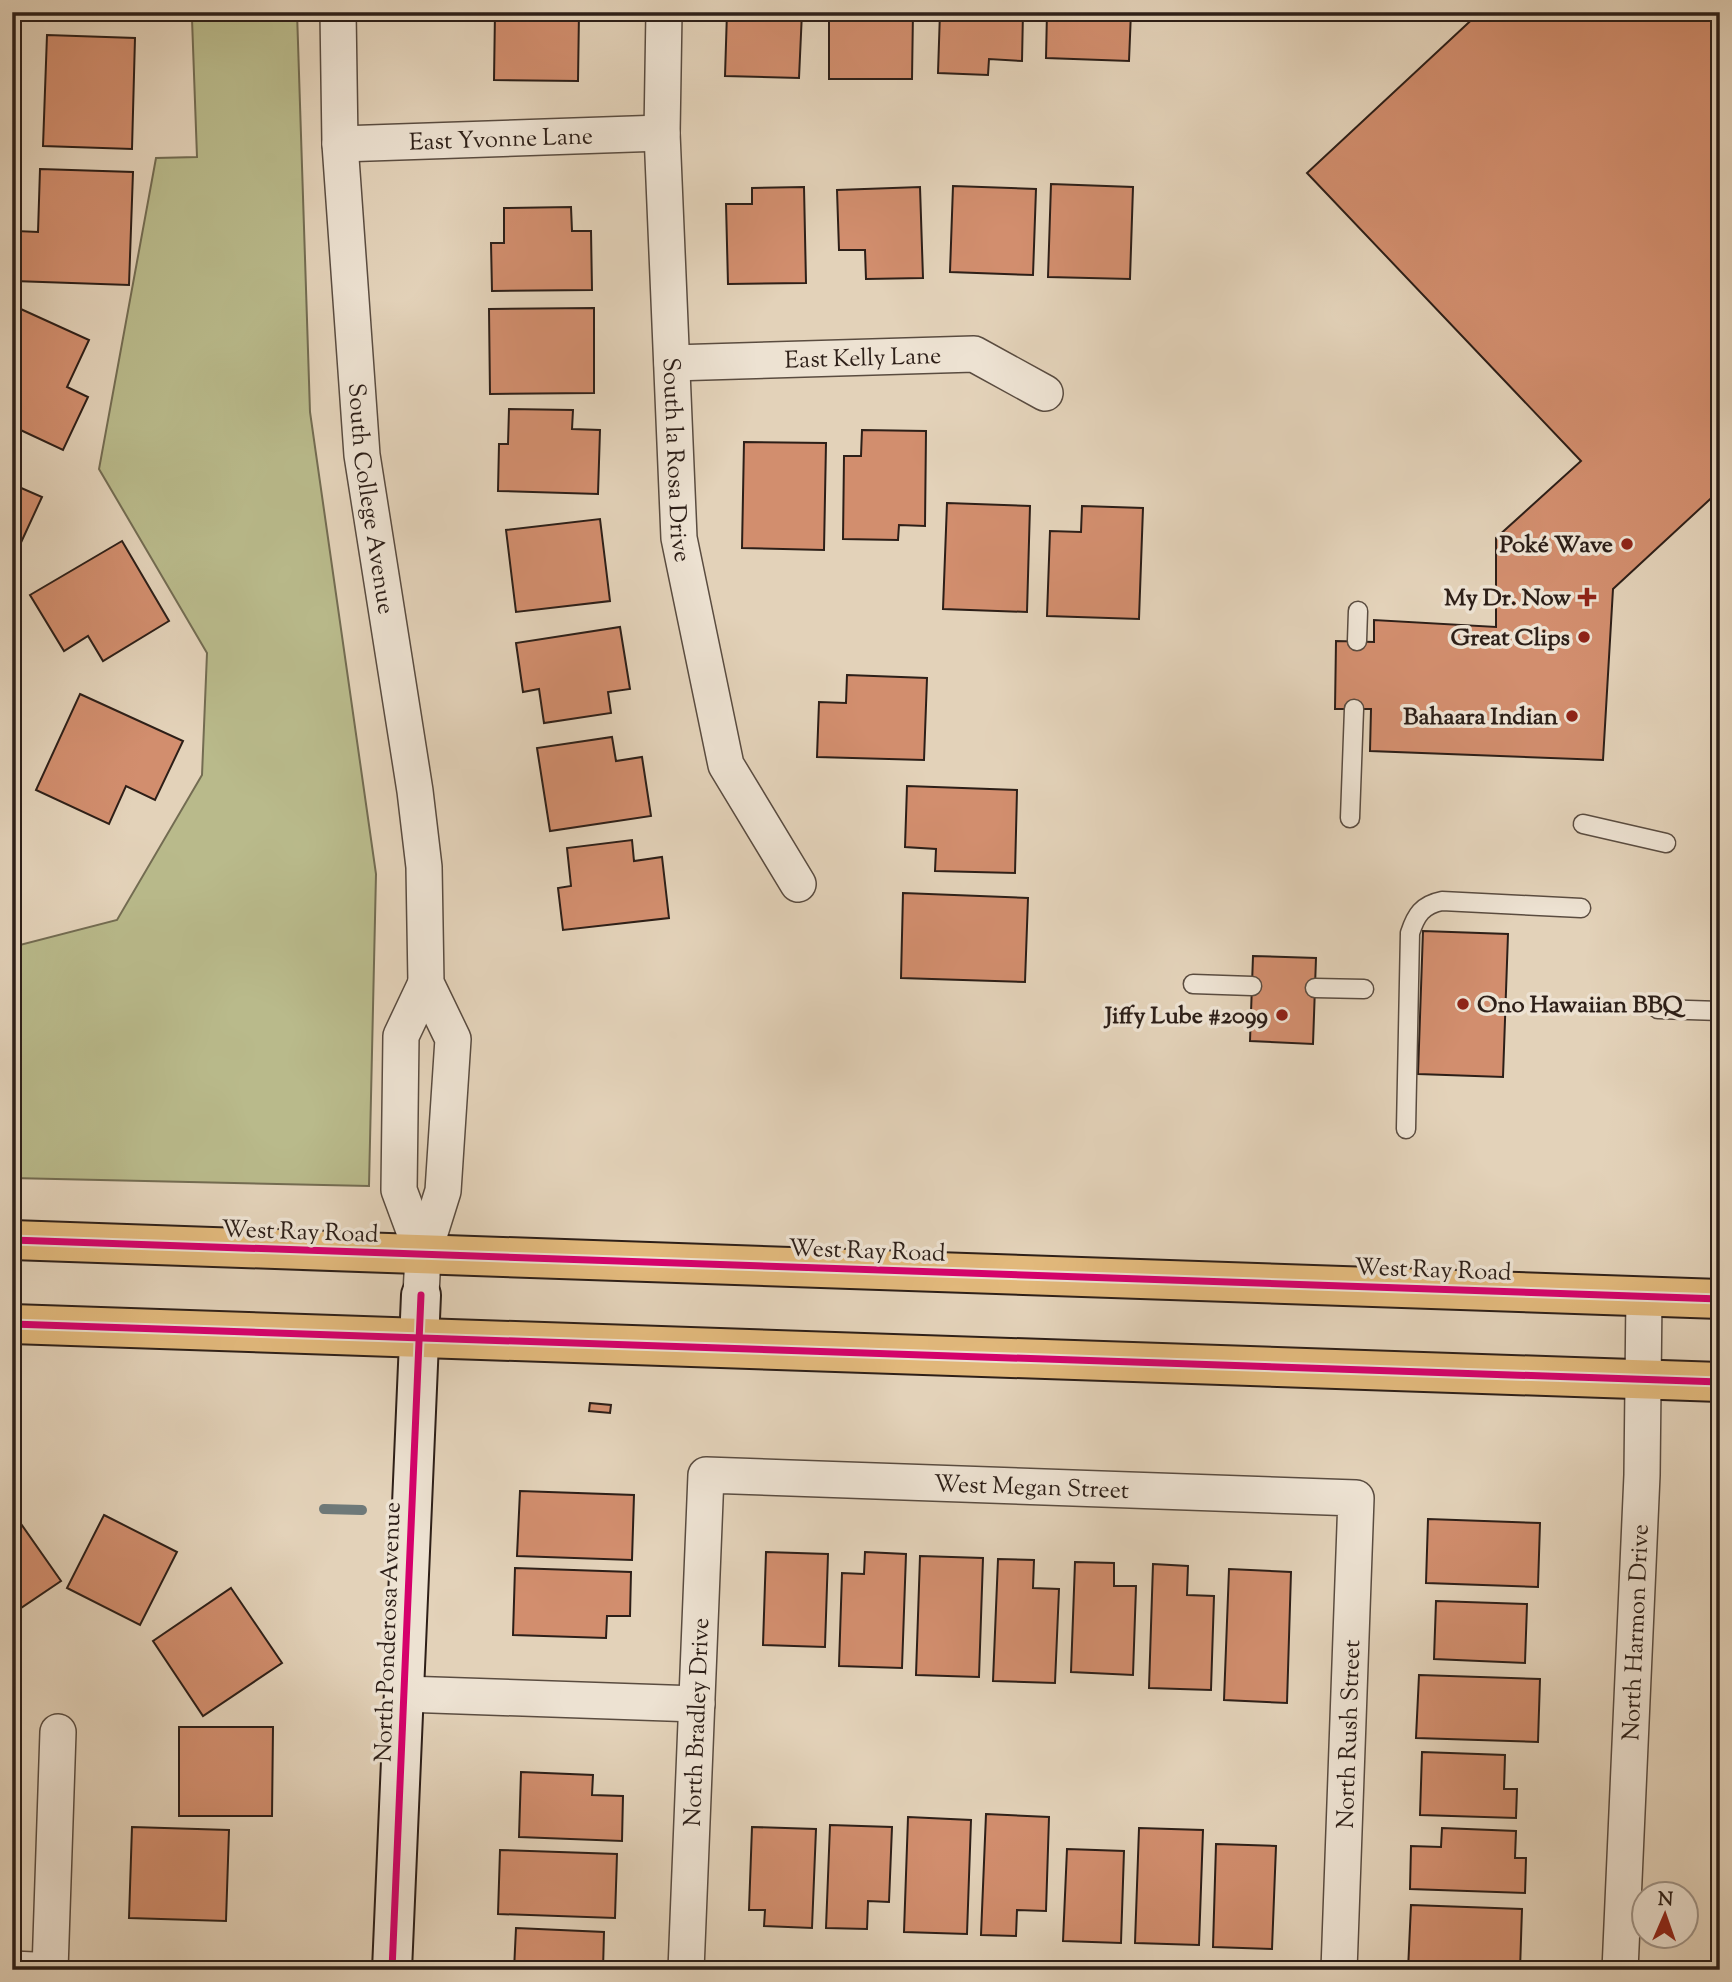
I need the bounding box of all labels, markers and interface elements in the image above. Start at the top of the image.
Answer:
street label: East Yvonne Lane [408,120,593,161]
street label: East Kelly Lane [784,340,942,379]
street label: South la Rosa Drive [652,357,699,565]
street label: South College Avenue [338,382,402,617]
place label: Poké Wave [1500,529,1613,563]
marker: Poké Wave [1619,536,1635,552]
place label: My Dr. Now [1444,582,1571,616]
marker: My Dr. Now [1577,587,1597,607]
place label: Great Clips [1451,622,1570,656]
marker: Great Clips [1576,629,1592,645]
place label: Bahaara Indian [1403,701,1559,735]
marker: Bahaara Indian [1564,708,1580,724]
place label: Ono Hawaiian BBQ [1477,989,1686,1023]
marker: Ono Hawaiian BBQ [1455,996,1471,1012]
place label: Jiffy Lube #2099 [1103,1000,1268,1034]
marker: Jiffy Lube #2099 [1274,1007,1290,1023]
street label: West Ray Road [221,1213,380,1253]
street label: West Ray Road [788,1232,947,1272]
street label: West Ray Road [1354,1251,1513,1291]
street label: West Megan Street [933,1468,1130,1509]
street label: North Ponderosa Avenue [367,1501,411,1763]
street label: North Harmon Drive [1615,1523,1659,1742]
street label: North Bradley Drive [677,1617,719,1827]
street label: North Rush Street [1330,1639,1370,1829]
north arrow [1630,1881,1700,1951]
text: N [1657,1887,1674,1914]

